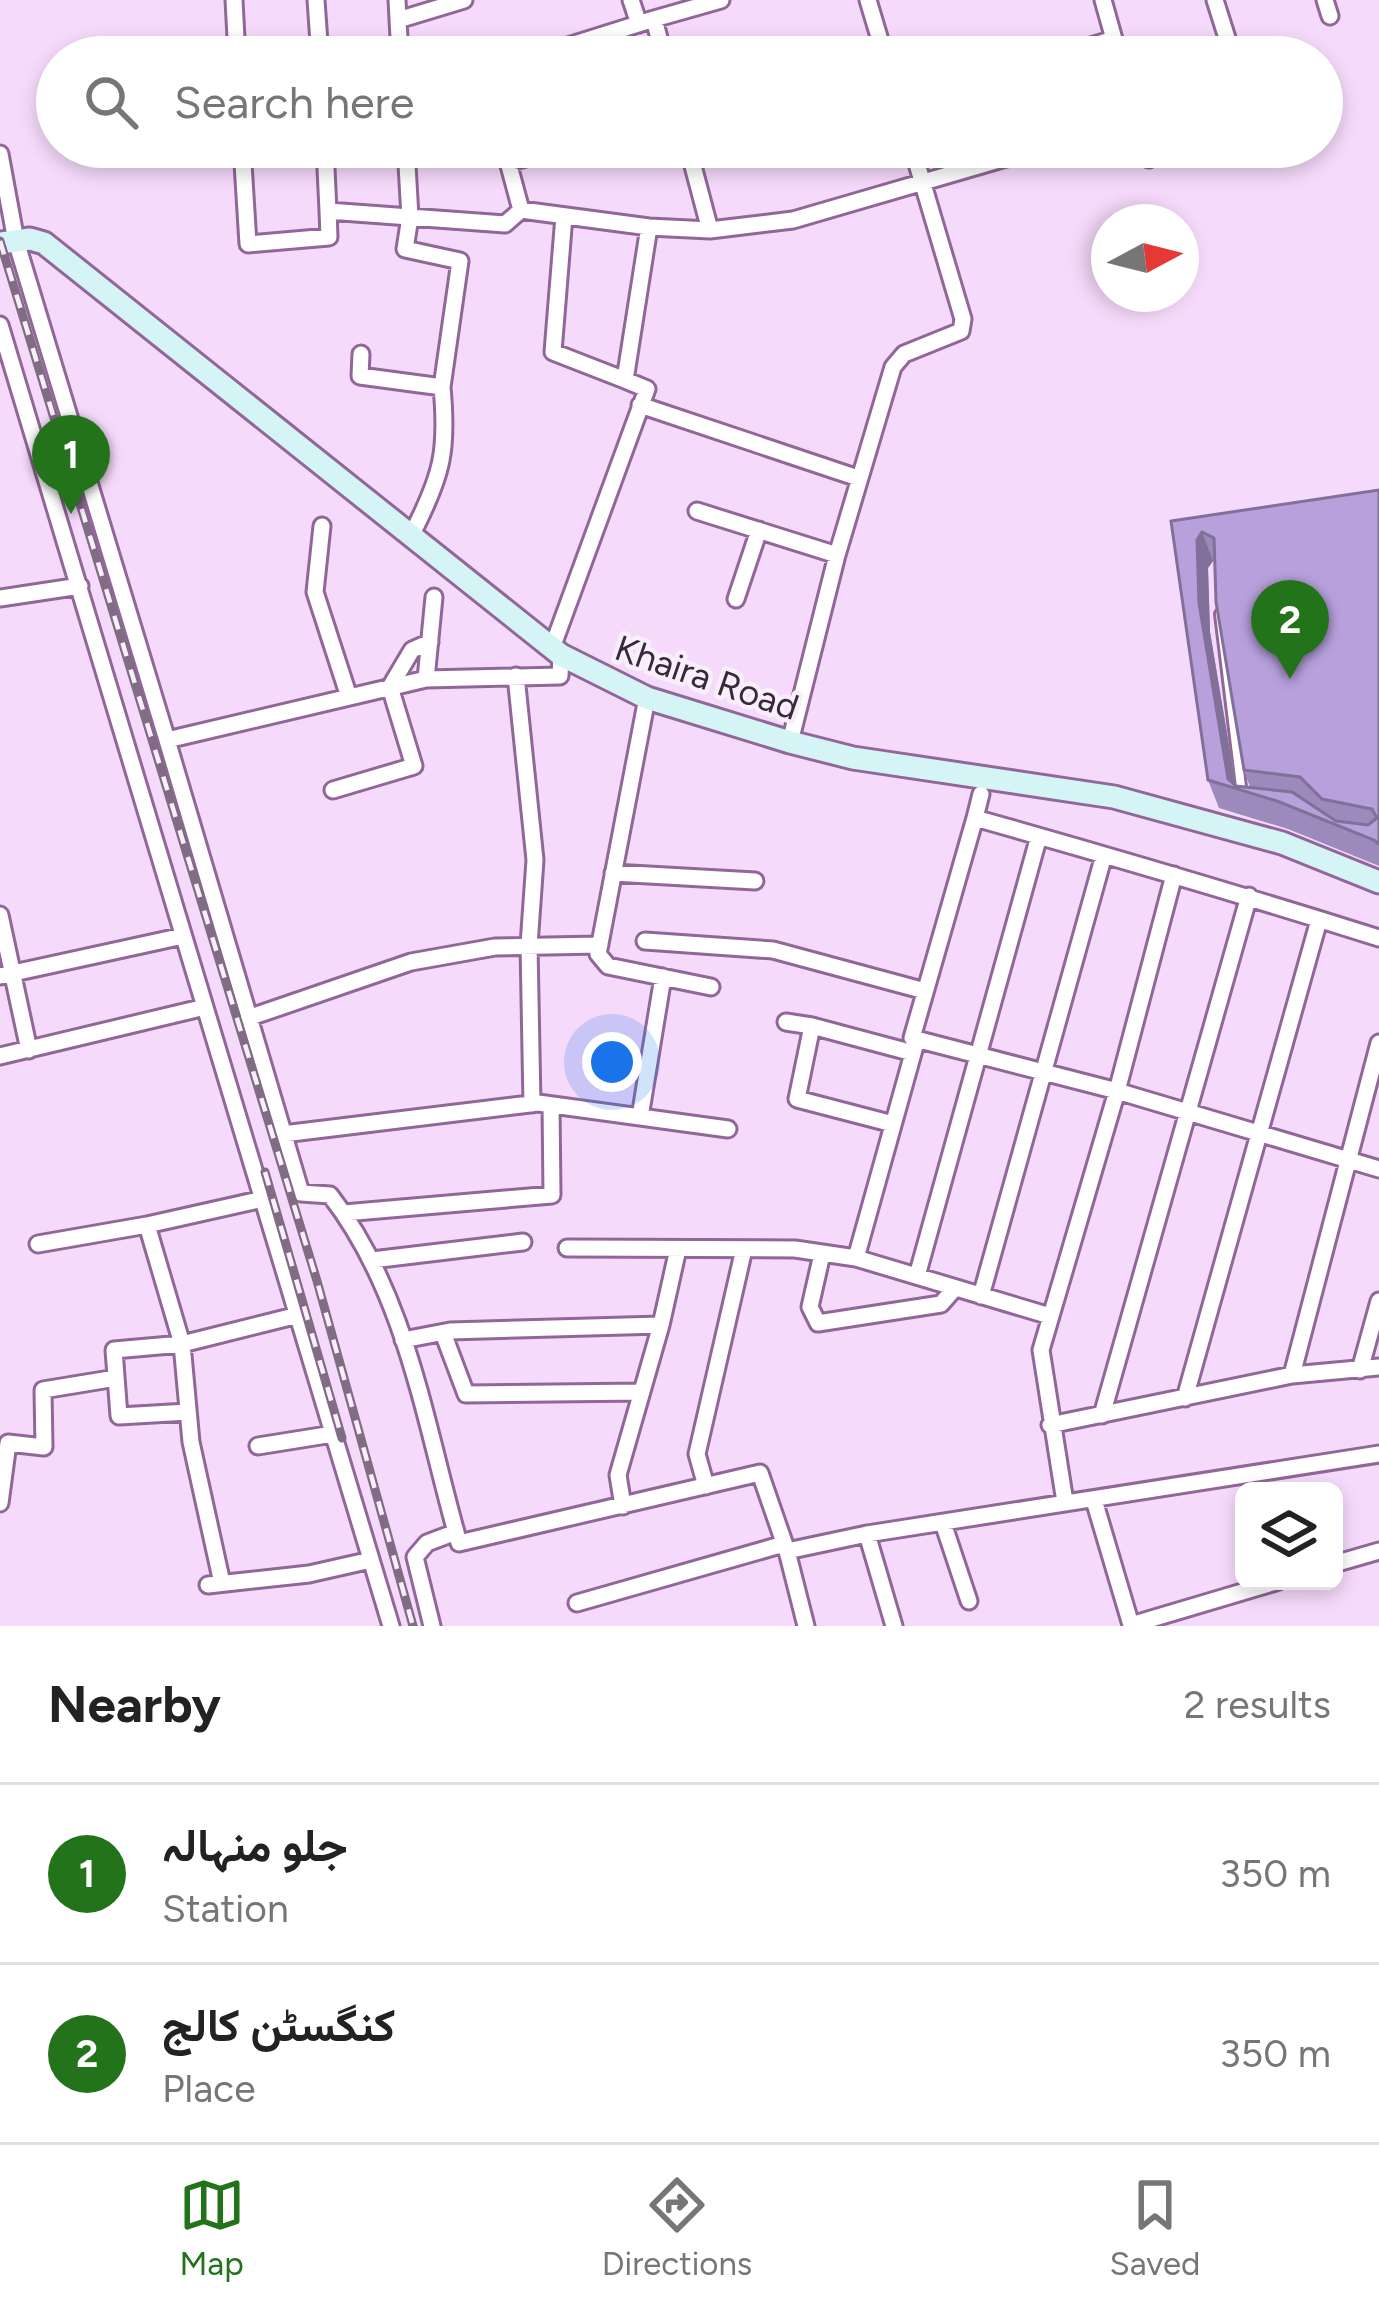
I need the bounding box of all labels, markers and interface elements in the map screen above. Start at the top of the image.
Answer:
search box [36,36,1343,168]
icon: search [78,69,144,135]
text: Search here [174,75,414,129]
north arrow [1091,204,1199,312]
pin: 1 [32,415,110,514]
pin: 2 [1251,580,1329,679]
street label: Khaira Road [610,626,804,729]
your location [582,1032,642,1092]
map controls [1235,1482,1343,1590]
button: layers [1235,1482,1343,1590]
text: Nearby [48,1674,221,1735]
text: 2 results [1184,1681,1331,1728]
text: جلو منہالہ [162,1818,347,1872]
text: 1 [79,1850,95,1897]
text: 350 m [1220,1850,1331,1897]
text: Station [162,1885,289,1932]
text: کنگسٹن کالج [162,1998,395,2052]
text: 2 [76,2030,98,2077]
text: 350 m [1220,2030,1331,2077]
text: Place [162,2065,255,2112]
tab: Map [179,2172,245,2283]
tab: Directions [602,2172,752,2283]
tab: Saved [1109,2172,1200,2283]

